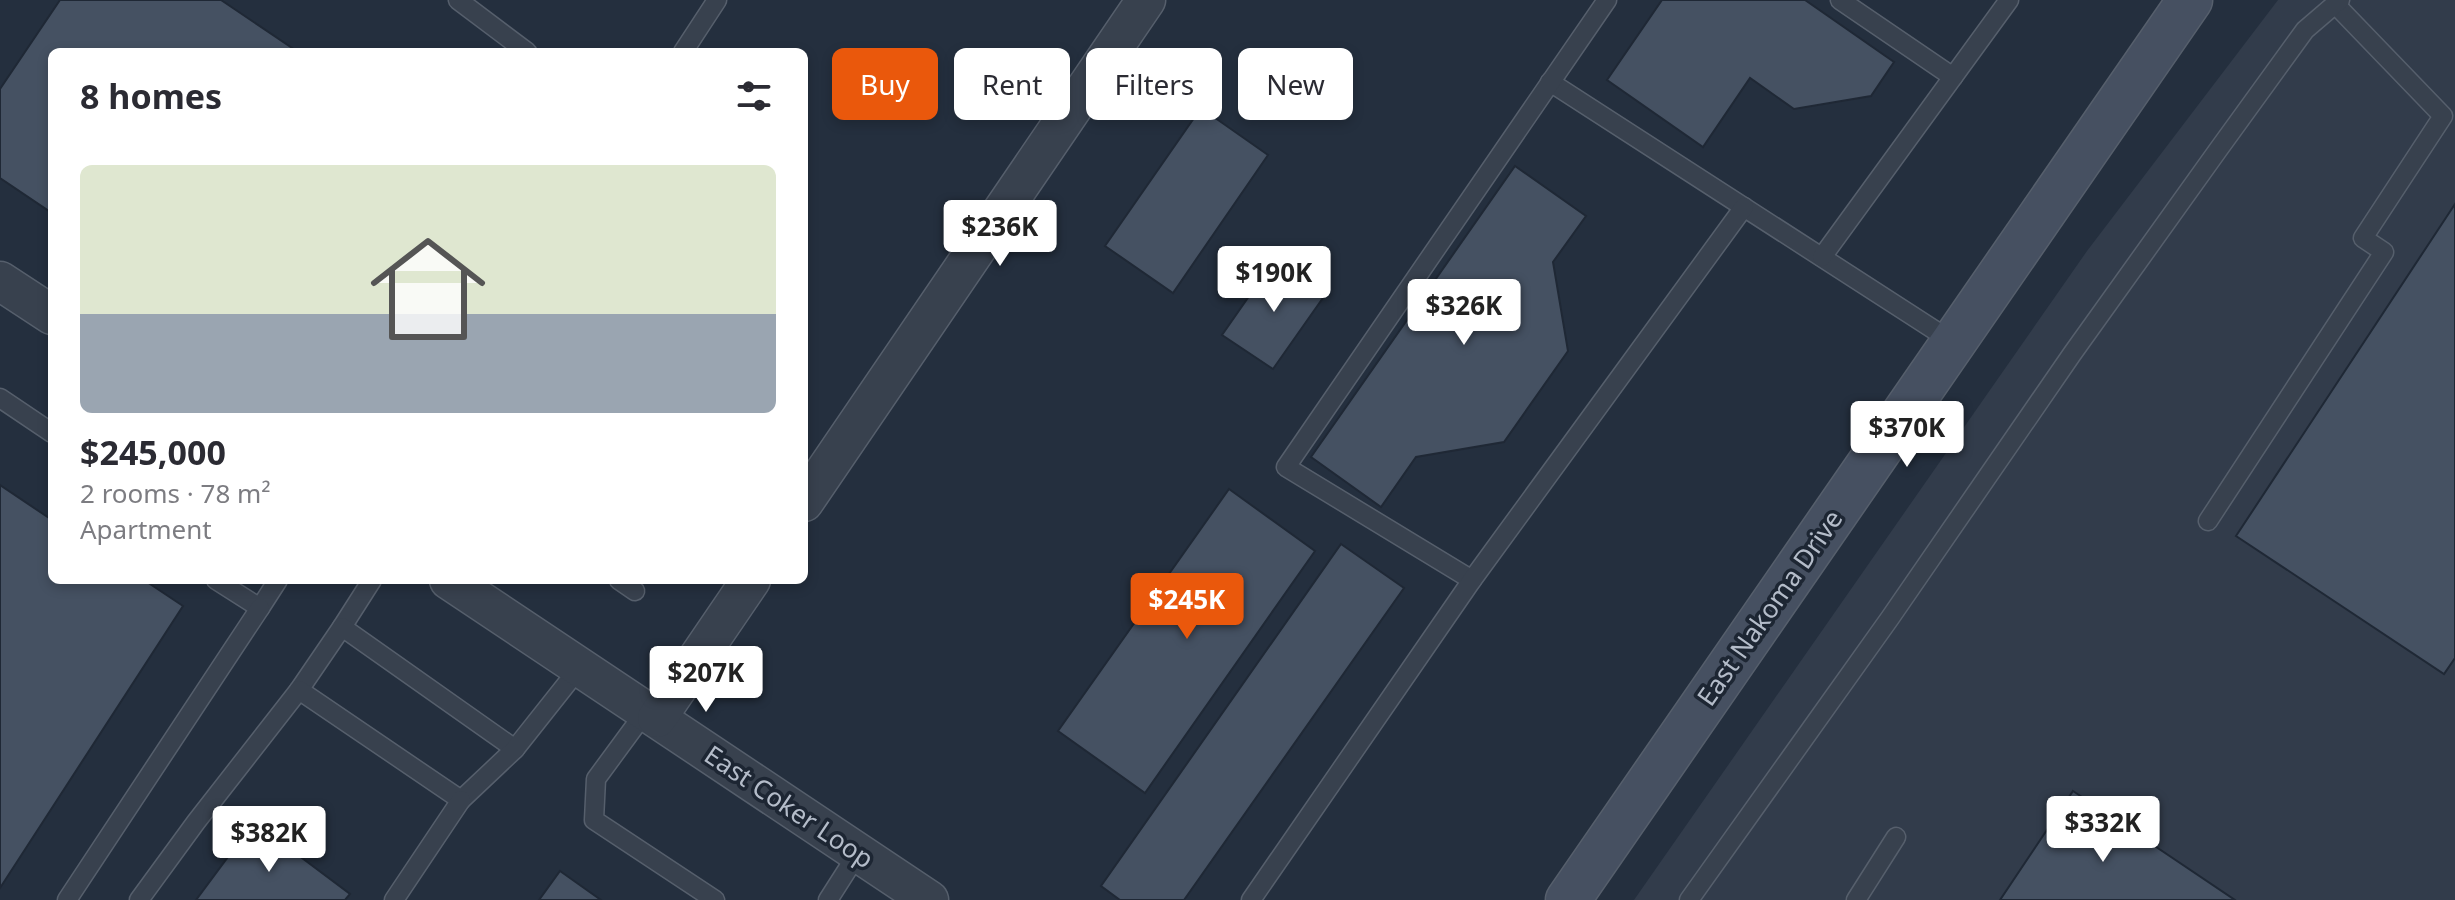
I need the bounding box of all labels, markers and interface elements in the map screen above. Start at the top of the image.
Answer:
chip: Buy [832,48,938,120]
chip: Rent [954,48,1070,120]
chip: Filters [1086,48,1222,120]
chip: New [1238,48,1353,120]
text: 8 homes [80,73,222,119]
icon: filters [732,74,776,118]
pin: $236K [944,200,1056,268]
text: $236K [962,208,1038,244]
icon: home [356,217,500,361]
pin: $190K [1218,246,1330,314]
text: $190K [1236,254,1312,290]
pin: $326K [1408,279,1520,347]
text: $326K [1426,287,1502,323]
pin: $370K [1851,401,1963,469]
text: $370K [1869,409,1945,445]
text: $245,000 [80,429,226,475]
text: 2 rooms · 78 m² [80,475,270,511]
street label: East Nakoma Drive [1688,502,1850,713]
text: Apartment [80,511,212,547]
pin: $245K [1131,573,1243,641]
text: $245K [1149,581,1225,617]
pin: $207K [650,646,762,714]
text: $207K [668,654,744,690]
street label: East Coker Loop [698,736,881,876]
pin: $332K [2047,796,2159,864]
text: $332K [2065,804,2141,840]
pin: $382K [213,806,325,874]
text: $382K [231,814,307,850]

